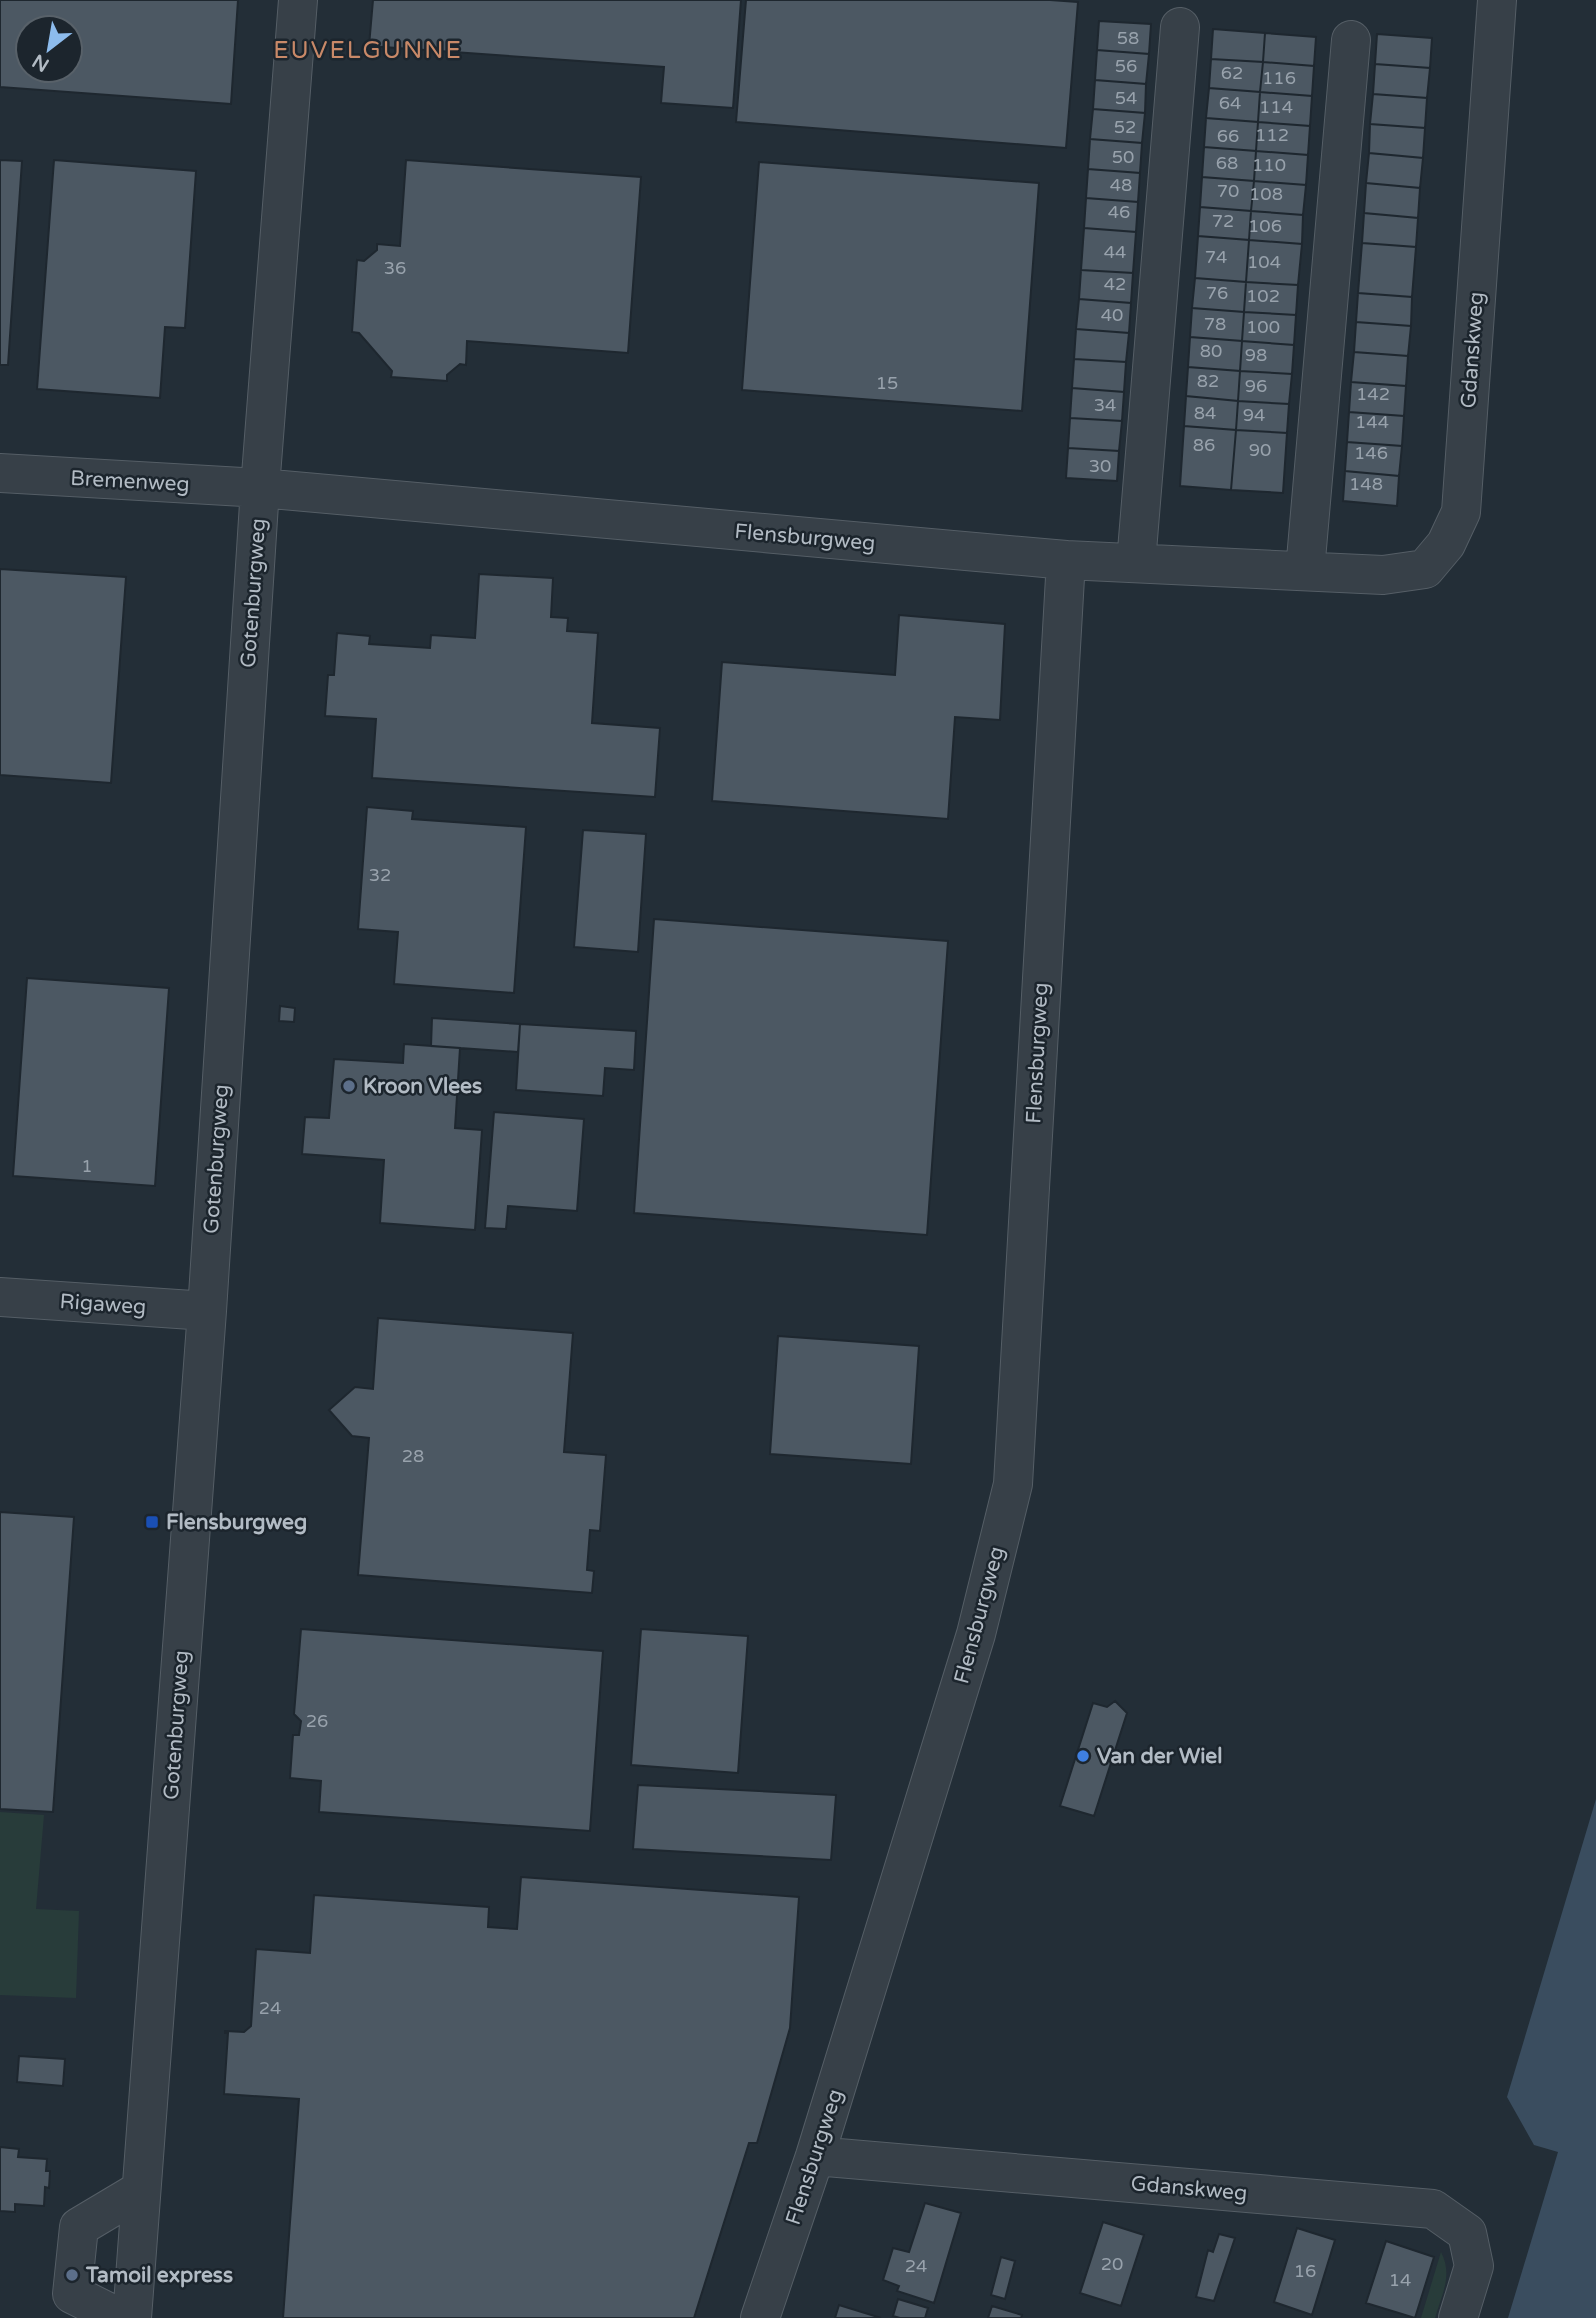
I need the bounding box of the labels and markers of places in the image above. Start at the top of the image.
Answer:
place label: Kroon Vlees [363,1074,482,1099]
marker: Kroon Vlees [341,1078,357,1094]
place label: Flensburgweg [166,1510,307,1535]
marker: Flensburgweg [144,1514,160,1530]
place label: Van der Wiel [1097,1744,1222,1769]
marker: Van der Wiel [1075,1748,1091,1764]
place label: Tamoil express [85,2263,233,2288]
marker: Tamoil express [64,2267,80,2283]

